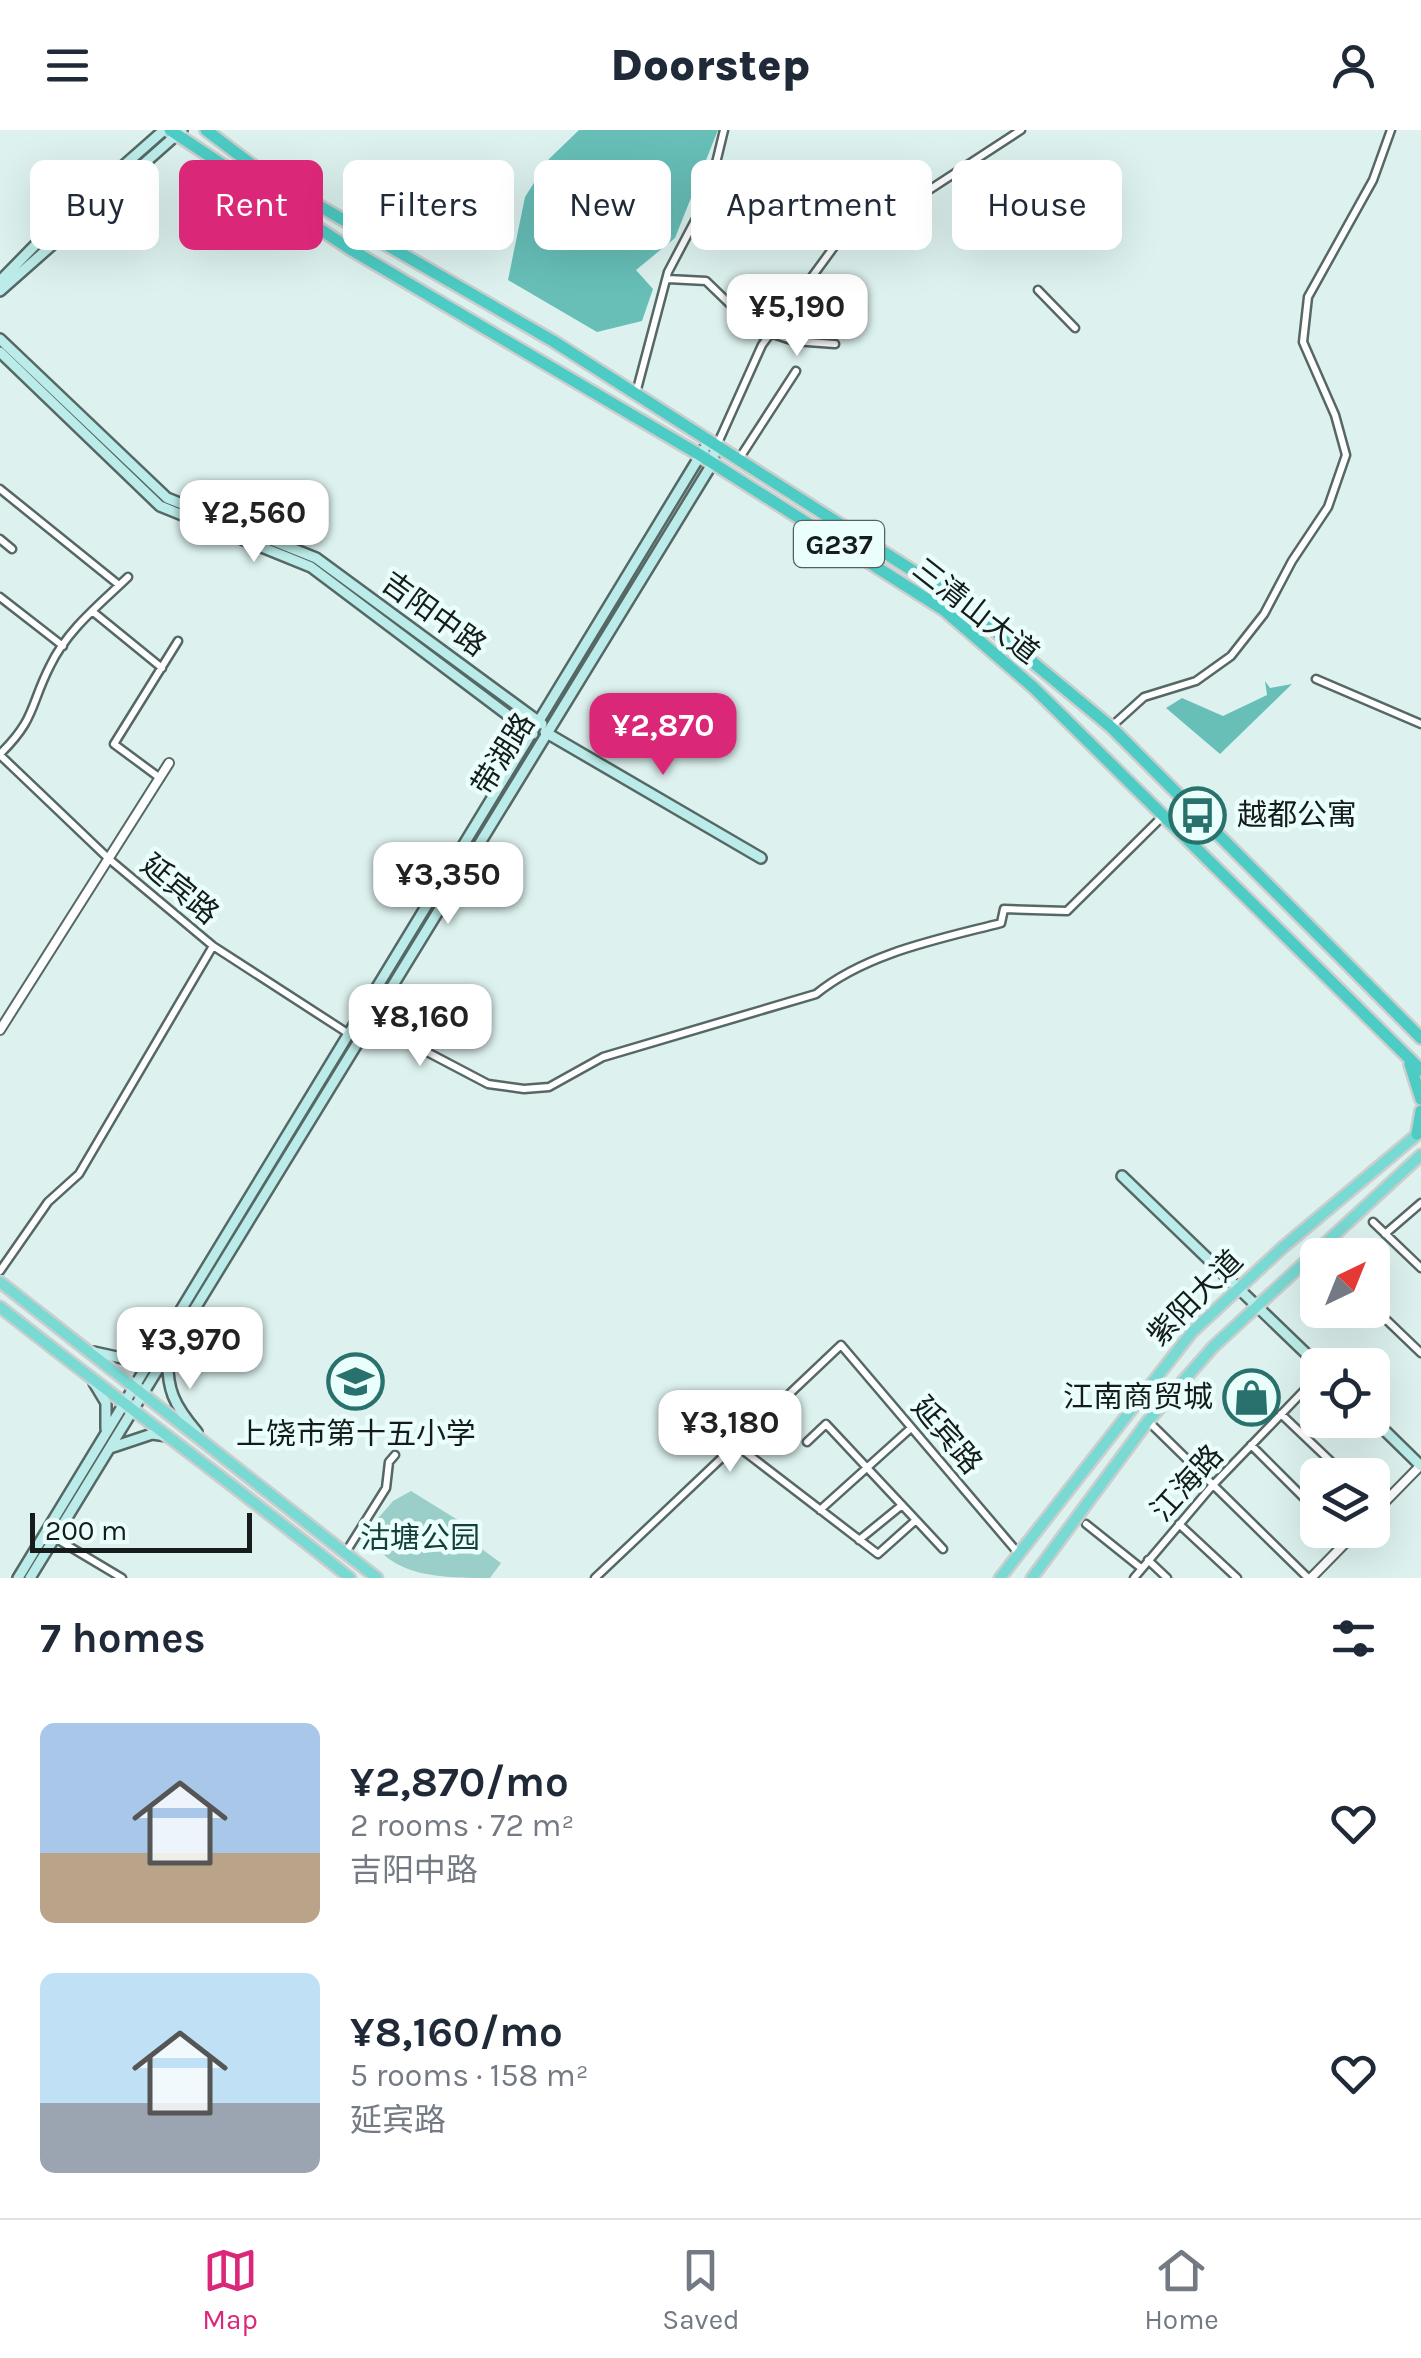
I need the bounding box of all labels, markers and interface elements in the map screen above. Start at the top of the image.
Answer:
icon: menu [40,38,95,93]
icon: person [1326,38,1381,93]
text: Doorstep [611,39,810,91]
chip: Buy [30,160,159,250]
chip: Rent [179,160,323,250]
chip: Filters [343,160,514,250]
chip: New [534,160,671,250]
chip: Apartment [691,160,932,250]
chip: House [952,160,1122,250]
pin: ¥5,190 [716,274,878,359]
text: ¥5,190 [749,288,845,325]
pin: ¥2,560 [173,480,335,565]
text: ¥2,560 [202,494,306,531]
road number: G237 [794,521,884,567]
street label: 三清山大道 [906,551,1046,671]
street label: 吉阳中路 [375,564,493,664]
pin: ¥2,870 [582,693,744,778]
street label: 带湖路 [464,706,542,802]
text: ¥2,870 [611,707,715,744]
bus stop icon: 越都公寓 [1168,785,1228,845]
place label: 越都公寓 [1237,797,1357,833]
pin: ¥3,350 [367,842,529,927]
street label: 延宾路 [134,846,226,932]
text: ¥3,350 [395,856,501,893]
pin: ¥8,160 [339,984,501,1069]
text: ¥8,160 [371,998,469,1035]
north arrow [1300,1238,1390,1328]
map controls [1300,1238,1390,1548]
street label: 紫阳大道 [1140,1243,1250,1353]
pin: ¥3,970 [109,1307,271,1392]
text: ¥3,970 [139,1321,241,1358]
button: locate [1300,1348,1390,1438]
school or university icon: 上饶市第十五小学 [326,1352,386,1412]
shop icon: 江南商贸城 [1222,1367,1282,1427]
place label: 江南商贸城 [1063,1379,1213,1415]
street label: 延宾路 [904,1389,990,1481]
pin: ¥3,180 [649,1390,811,1475]
text: ¥3,180 [680,1404,780,1441]
place label: 上饶市第十五小学 [236,1416,476,1452]
street label: 江海路 [1144,1438,1230,1528]
button: layers [1300,1458,1390,1548]
scale bar [30,1508,252,1552]
text: 200 m [45,1514,127,1547]
park label: 沽塘公园 [360,1520,480,1556]
icon: filters [1326,1611,1381,1666]
text: 7 homes [40,1613,206,1663]
text: ¥2,870/mo [350,1757,569,1807]
icon: home [120,1763,240,1883]
icon: heart [1326,1796,1381,1851]
text: 2 rooms · 72 m² [350,1807,574,1844]
text: 吉阳中路 [350,1852,478,1889]
text: ¥8,160/mo [350,2007,563,2057]
icon: home [120,2013,240,2133]
icon: heart [1326,2046,1381,2101]
text: 5 rooms · 158 m² [350,2057,589,2094]
text: 延宾路 [350,2102,446,2139]
tab: Map [202,2243,258,2336]
tab: Saved [662,2243,740,2336]
tab: Home [1144,2243,1219,2336]

